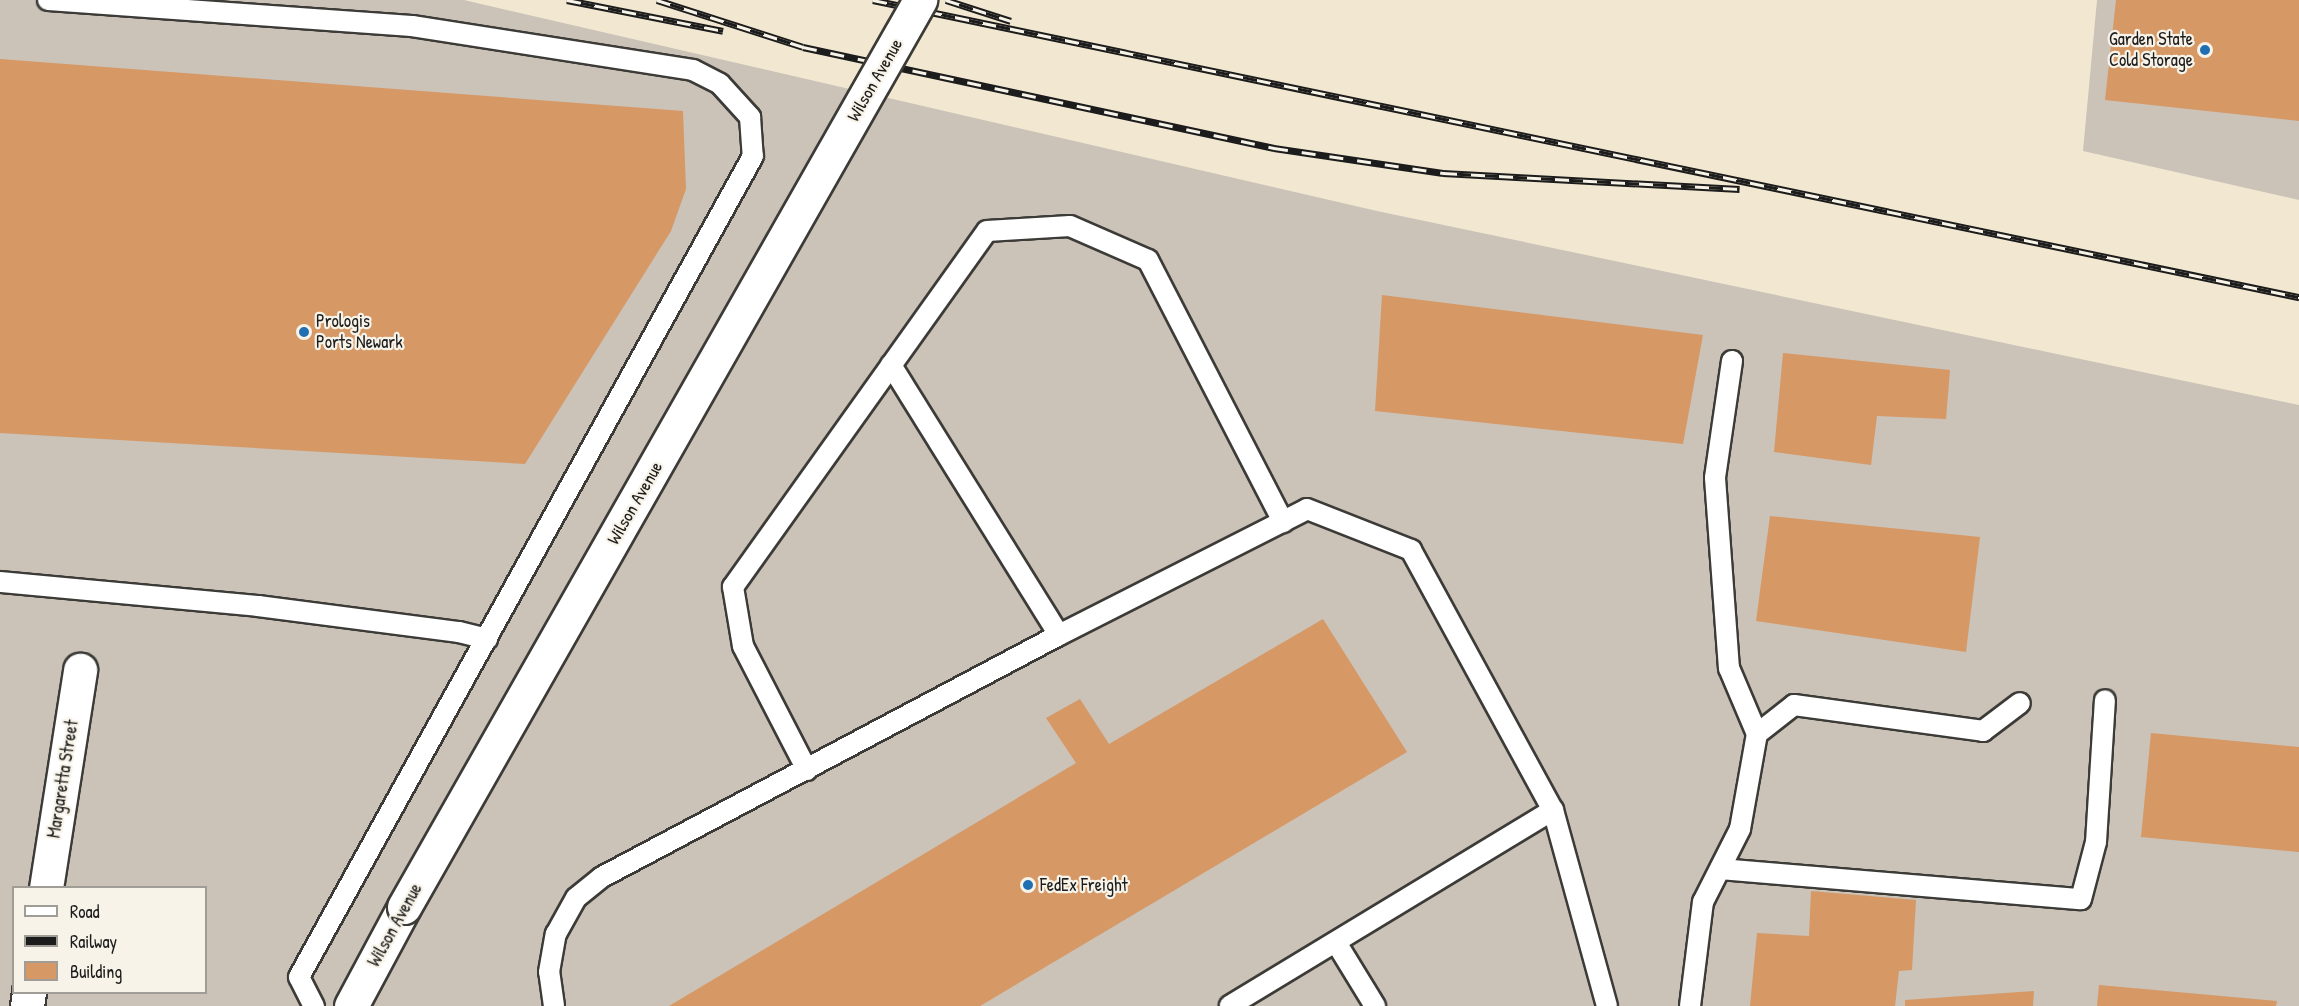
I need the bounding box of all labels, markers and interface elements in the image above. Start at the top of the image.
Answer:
place label: Garden State Cold Storage [2109,29,2193,72]
street label: Wilson Avenue [843,35,907,125]
marker: Garden State Cold Storage [2198,43,2212,57]
place label: Prologis Ports Newark [316,311,403,354]
marker: Prologis Ports Newark [297,325,311,339]
street label: Wilson Avenue [603,458,667,548]
street label: Margaretta Street [43,718,83,840]
place label: FedEx Freight [1040,874,1128,896]
marker: FedEx Freight [1021,878,1035,892]
street label: Wilson Avenue [363,880,427,970]
legend [12,886,207,994]
text: Road [70,899,100,924]
text: Railway [70,929,117,954]
text: Building [70,959,122,984]

